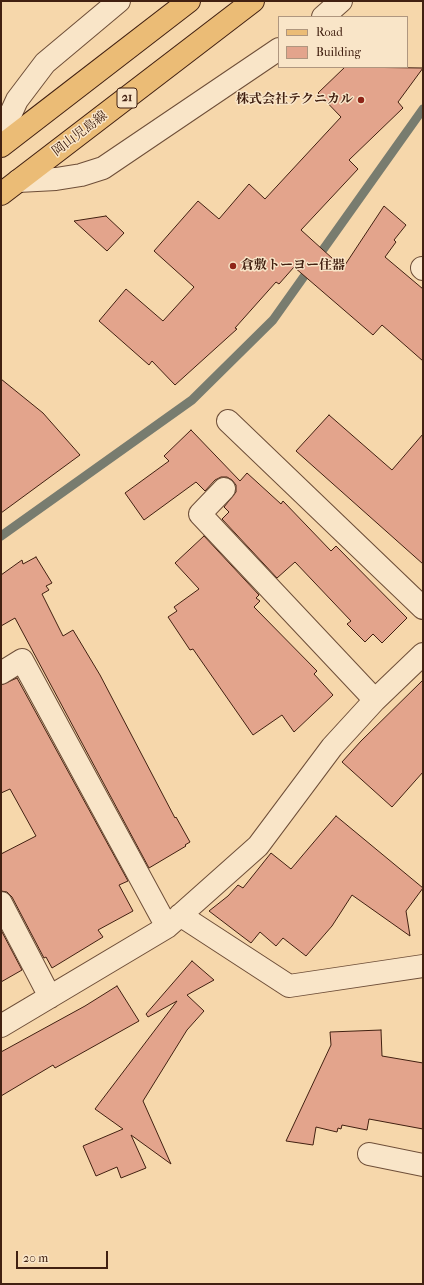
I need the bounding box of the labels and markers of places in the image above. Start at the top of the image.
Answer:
place label: 株式会社テクニカル [236,92,353,108]
marker: 株式会社テクニカル [356,95,366,105]
place label: 倉敷トーヨー住器 [241,258,345,274]
marker: 倉敷トーヨー住器 [228,261,238,271]

